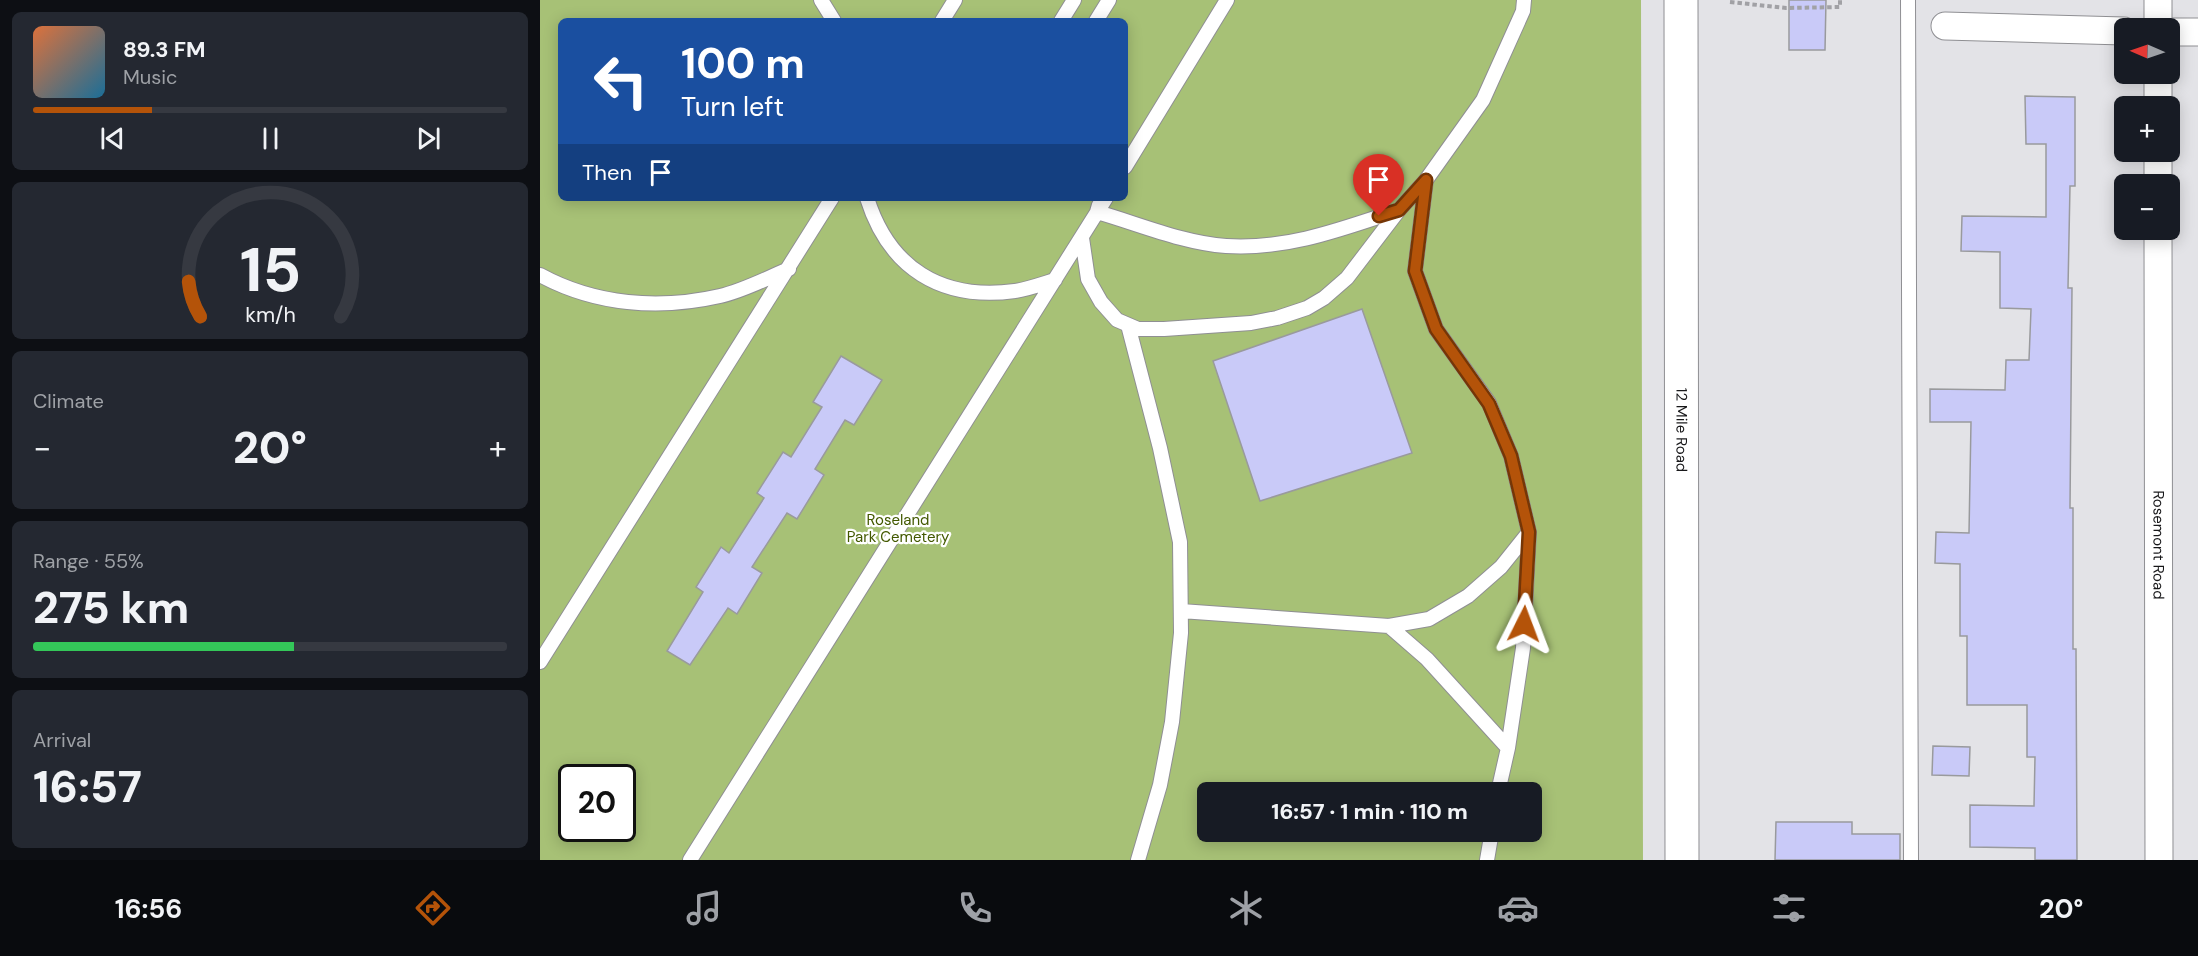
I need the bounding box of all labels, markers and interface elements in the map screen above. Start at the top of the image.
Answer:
north arrow [2114,18,2180,84]
map controls [2114,18,2180,240]
text: 89.3 FM [123,35,205,64]
text: 100 m [681,36,805,91]
icon: left [582,42,660,120]
text: Music [123,64,178,90]
text: Turn left [681,89,784,124]
button: + [2114,96,2180,162]
icon: previous [96,122,129,155]
icon: pause [254,122,287,155]
icon: next [412,122,445,155]
pin [1353,154,1404,216]
icon: arrive [644,156,677,189]
text: Then [582,158,632,187]
icon: arrive [1362,163,1395,196]
button: − [2114,174,2180,240]
text: 15 [239,230,301,311]
text: km/h [245,302,295,330]
text: Climate [33,388,104,414]
street label: 12 Mile Road [1671,388,1692,472]
text: 20° [233,418,307,477]
text: − [33,426,51,469]
text: + [489,426,507,469]
street label: Rosemont Road [2148,490,2169,600]
park label: Roseland Park Cemetery [847,510,950,547]
text: Range · 55% [33,548,144,574]
text: 275 km [33,578,189,637]
position arrow [1492,592,1556,656]
text: Arrival [33,727,91,753]
text: 16:57 [33,757,142,816]
speed limit sign: 20 [558,764,636,842]
text: 16:57 · 1 min · 110 m [1271,797,1468,826]
icon: directions [412,887,454,929]
icon: music [683,887,725,929]
icon: phone [954,887,996,929]
icon: climate [1225,887,1267,929]
icon: car [1497,887,1539,929]
icon: filters [1768,887,1810,929]
text: 16:56 [115,891,182,926]
text: 20° [2039,891,2083,926]

